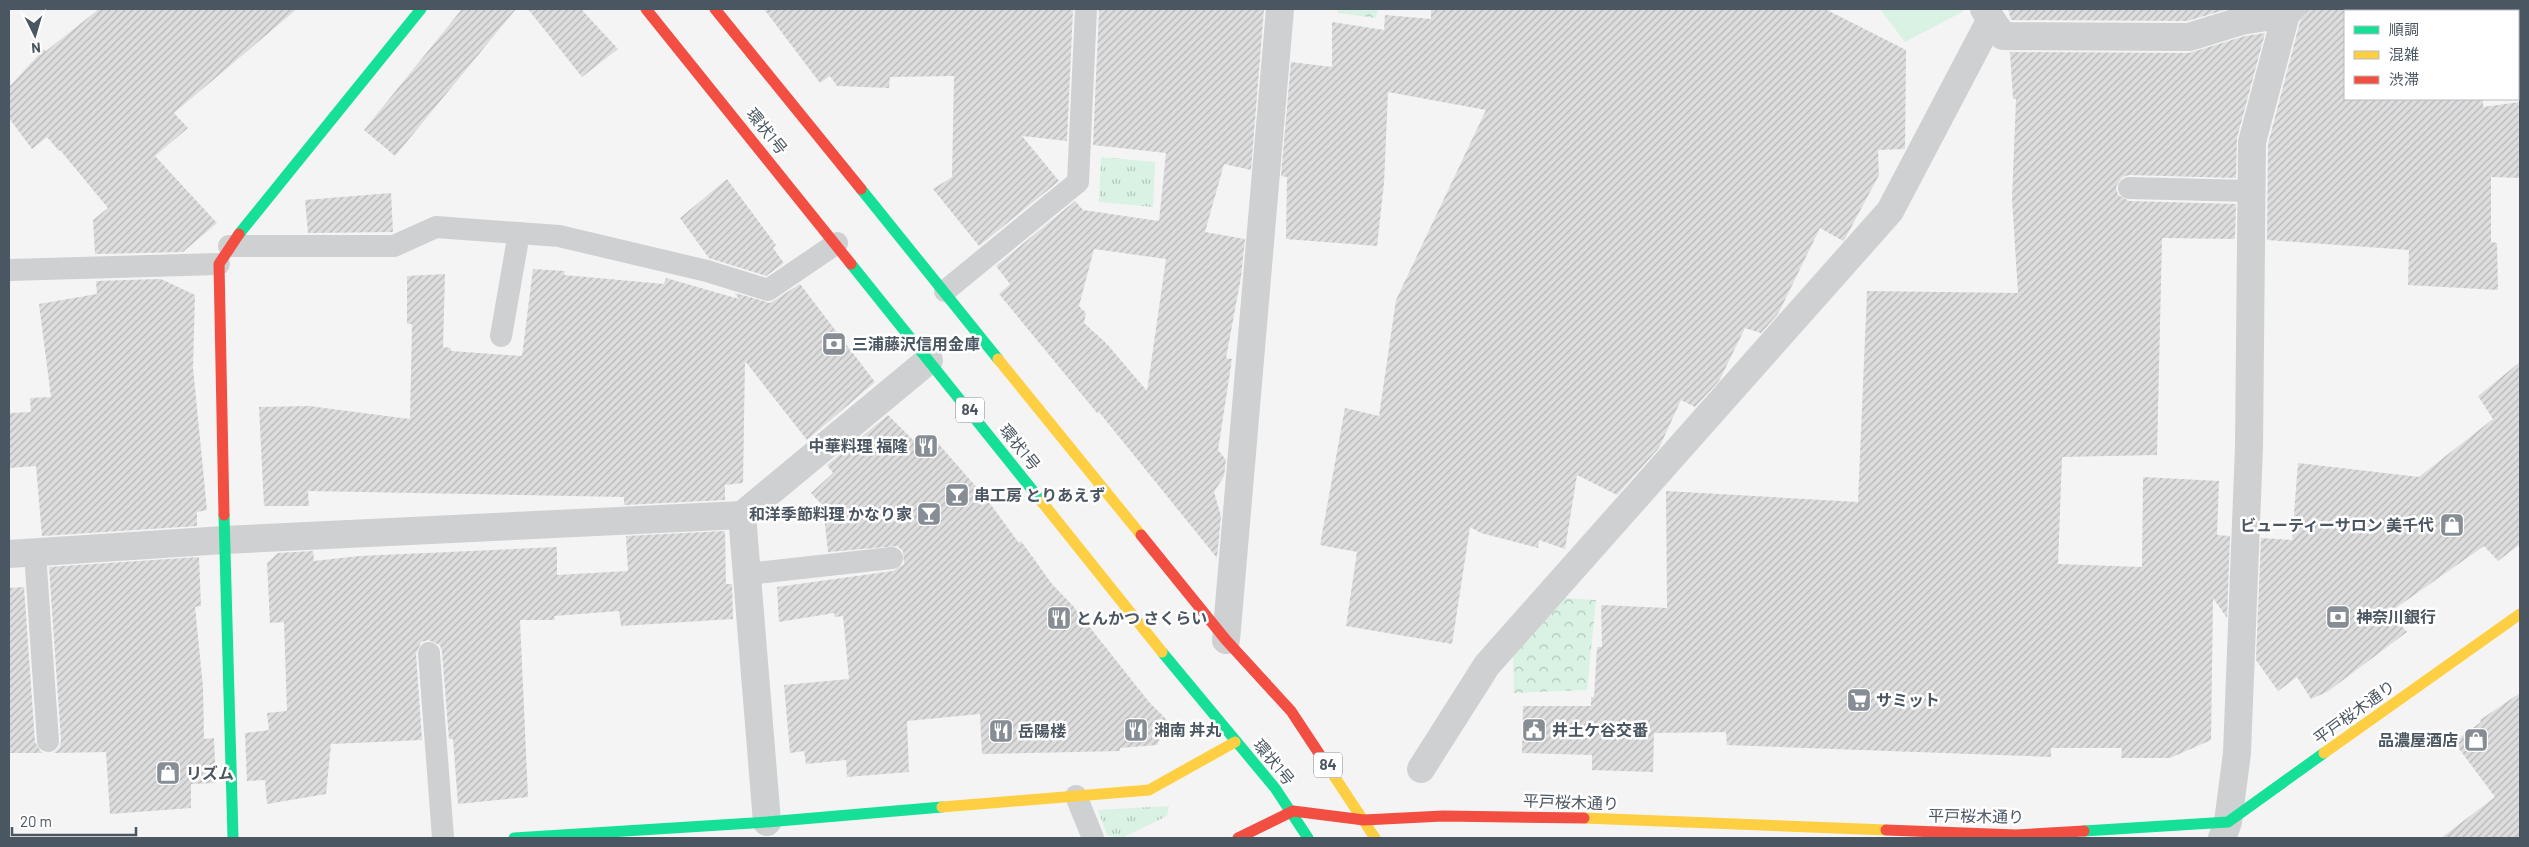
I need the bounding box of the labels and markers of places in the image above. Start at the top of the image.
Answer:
bank icon: 三浦藤沢信用金庫 [821,331,847,357]
place label: 三浦藤沢信用金庫 [852,334,980,353]
restaurant icon: 中華料理 福隆 [913,433,939,459]
place label: 中華料理 福隆 [809,436,908,455]
bar icon: 串工房 とりあえず [944,482,970,508]
place label: 串工房 とりあえず [974,485,1105,504]
bar icon: 和洋季節料理 かなり家 [916,501,942,527]
place label: 和洋季節料理 かなり家 [749,504,912,523]
shop icon: ビューティーサロン 美千代 [2439,512,2465,538]
place label: ビューティーサロン 美千代 [2240,515,2434,534]
bank icon: 神奈川銀行 [2325,604,2351,630]
restaurant icon: とんかつ さくらい [1046,605,1072,631]
place label: 神奈川銀行 [2356,607,2436,626]
place label: とんかつ さくらい [1076,608,1207,627]
supermarket icon: サミット [1846,687,1872,713]
place label: サミット [1876,690,1940,709]
restaurant icon: 湘南 丼丸 [1123,717,1149,743]
public building icon: 井土ケ谷交番 [1521,717,1547,743]
restaurant icon: 岳陽楼 [988,718,1014,744]
place label: 湘南 丼丸 [1154,720,1221,739]
place label: 井土ケ谷交番 [1552,720,1648,739]
place label: 岳陽楼 [1018,721,1067,740]
shop icon: 品濃屋酒店 [2463,727,2489,753]
place label: 品濃屋酒店 [2378,730,2458,749]
shop icon: リズム [155,760,181,786]
place label: リズム [186,763,234,782]

